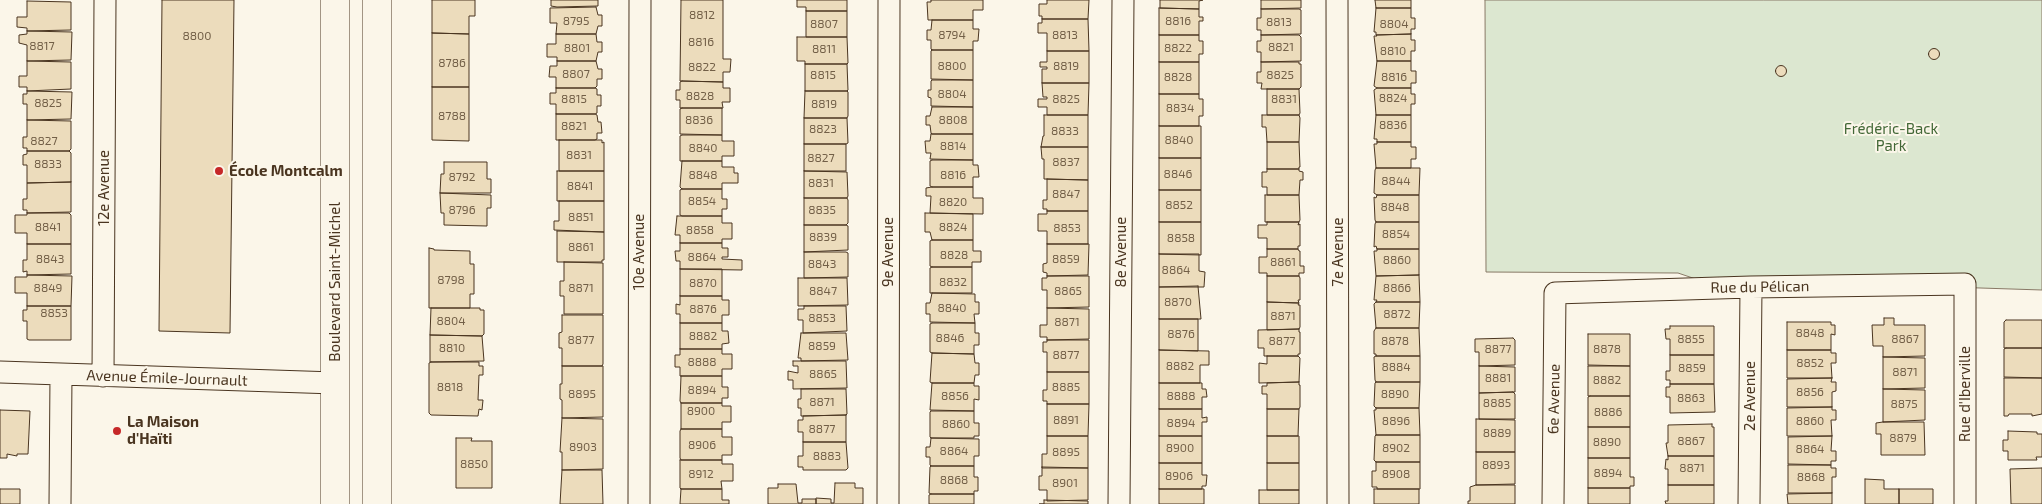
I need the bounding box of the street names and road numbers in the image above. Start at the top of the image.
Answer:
street label: 12e Avenue [95,150,113,226]
street label: Boulevard Saint-Michel [326,202,344,362]
street label: 10e Avenue [630,214,648,290]
street label: 9e Avenue [879,217,897,287]
street label: 8e Avenue [1112,217,1130,287]
street label: 7e Avenue [1329,217,1347,287]
street label: Rue du Pélican [1710,277,1810,297]
street label: Rue d'Iberville [1956,346,1974,442]
street label: 2e Avenue [1741,361,1759,431]
street label: 6e Avenue [1544,364,1564,434]
street label: Avenue Émile-Journault [86,366,248,390]

